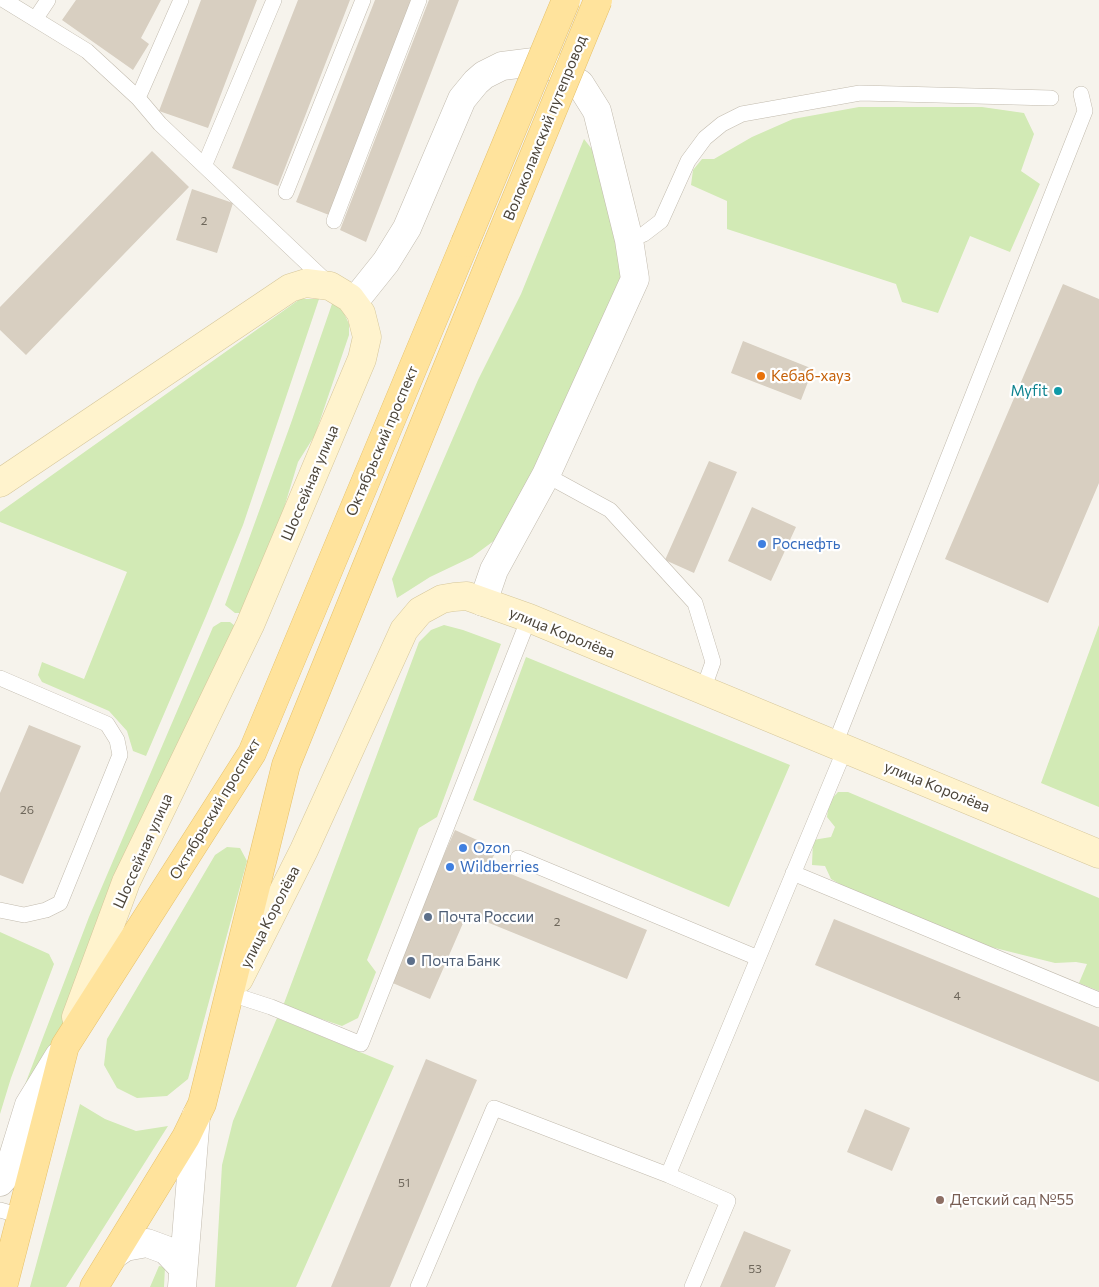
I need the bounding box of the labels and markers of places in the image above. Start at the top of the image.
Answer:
place label: Кебаб-хауз [771,367,851,385]
marker: Кебаб-хауз [755,370,767,382]
place label: Myfit [1010,382,1048,400]
marker: Myfit [1052,385,1064,397]
place label: Роснефть [772,535,840,553]
marker: Роснефть [756,538,768,550]
place label: Ozon [473,839,510,857]
marker: Ozon [457,842,469,854]
place label: Wildberries [460,858,539,876]
marker: Wildberries [444,861,456,873]
place label: Почта России [438,908,534,926]
marker: Почта России [422,911,434,923]
place label: Почта Банк [421,952,501,970]
marker: Почта Банк [405,955,417,967]
place label: Детский сад №55 [950,1191,1074,1209]
marker: Детский сад №55 [934,1194,946,1206]

